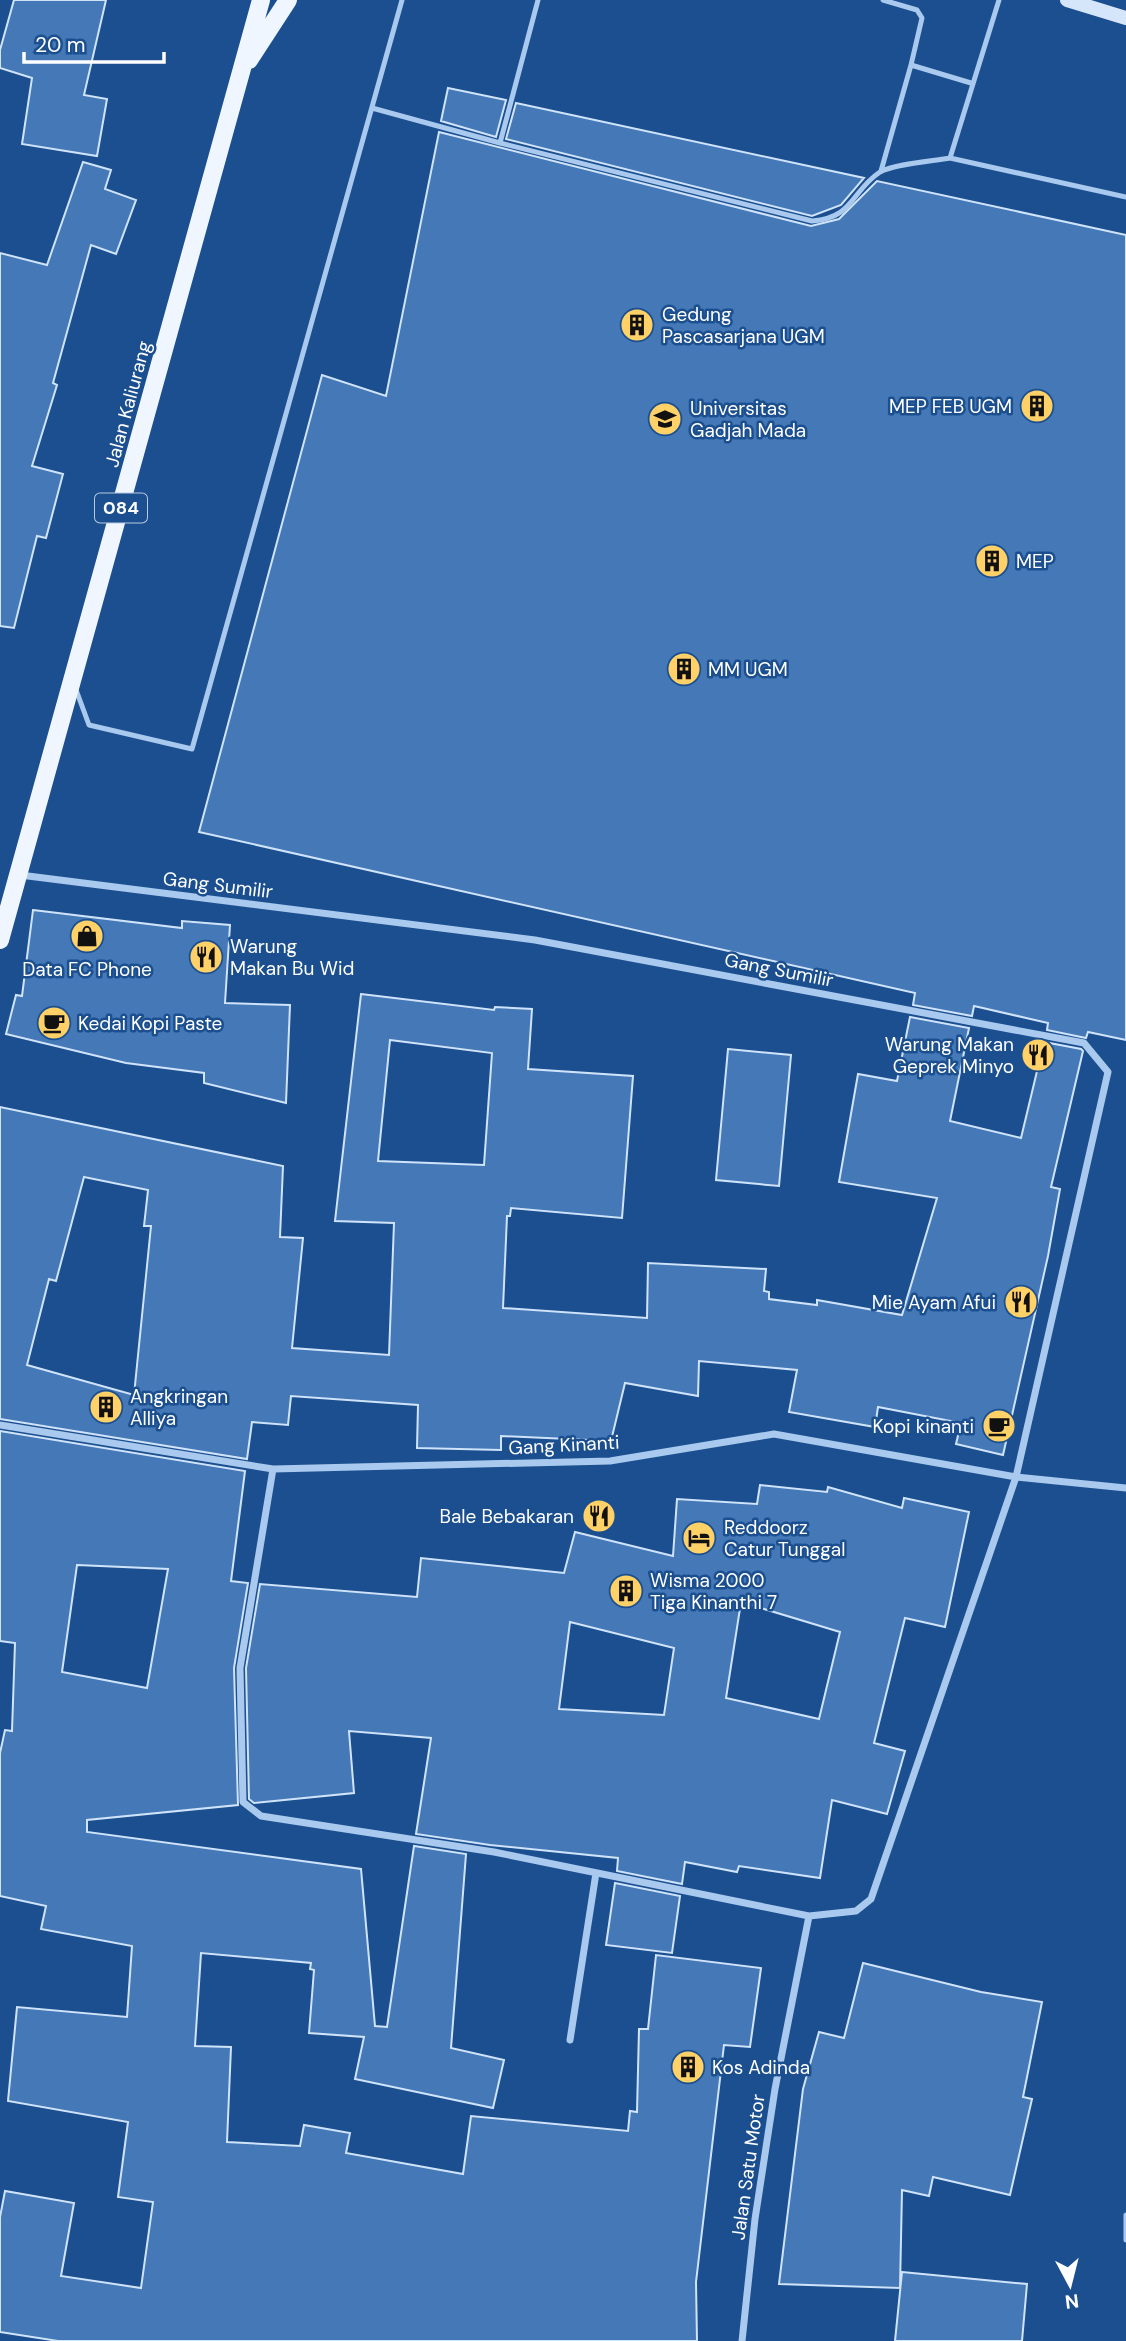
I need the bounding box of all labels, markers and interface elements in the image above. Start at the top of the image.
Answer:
scale bar [24,21,164,65]
text: 20 m [35,31,86,59]
place label: Gedung Pascasarjana UGM [662,302,825,349]
building icon: Gedung Pascasarjana UGM [618,306,656,344]
street label: Jalan Kaliurang [99,338,157,470]
building icon: MEP FEB UGM [1018,387,1056,425]
place label: MEP FEB UGM [889,394,1012,419]
place label: Universitas Gadjah Mada [690,396,806,443]
school or university icon: Universitas Gadjah Mada [646,400,684,438]
road number: 084 [95,494,147,522]
building icon: MEP [973,542,1011,580]
place label: MEP [1016,549,1054,574]
building icon: MM UGM [665,650,703,688]
place label: MM UGM [708,657,788,682]
street label: Gang Sumilir [162,866,274,904]
shop icon: Data FC Phone [68,917,106,955]
place label: Warung Makan Bu Wid [230,934,354,981]
restaurant icon: Warung Makan Bu Wid [187,938,225,976]
street label: Gang Sumilir [722,947,836,993]
place label: Data FC Phone [22,957,152,982]
cafe icon: Kedai Kopi Paste [35,1004,73,1042]
place label: Kedai Kopi Paste [78,1011,222,1036]
place label: Warung Makan Geprek Minyo [885,1032,1014,1079]
restaurant icon: Warung Makan Geprek Minyo [1019,1036,1057,1074]
restaurant icon: Mie Ayam Afui [1002,1283,1040,1321]
place label: Mie Ayam Afui [872,1290,996,1315]
place label: Angkringan Alliya [130,1384,228,1431]
building icon: Angkringan Alliya [87,1388,125,1426]
cafe icon: Kopi kinanti [980,1407,1018,1445]
place label: Kopi kinanti [872,1414,974,1439]
street label: Gang Kinanti [508,1430,620,1460]
restaurant icon: Bale Bebakaran [580,1497,618,1535]
place label: Bale Bebakaran [440,1504,574,1529]
place label: Reddoorz Catur Tunggal [724,1515,845,1562]
hotel icon: Reddoorz Catur Tunggal [680,1519,718,1557]
place label: Wisma 2000 Tiga Kinanthi 7 [650,1568,777,1615]
building icon: Wisma 2000 Tiga Kinanthi 7 [607,1572,645,1610]
building icon: Kos Adinda [669,2048,707,2086]
place label: Kos Adinda [712,2055,810,2080]
street label: Jalan Satu Motor [725,2092,771,2242]
north arrow [1035,2250,1105,2320]
text: N [1064,2288,1080,2315]

